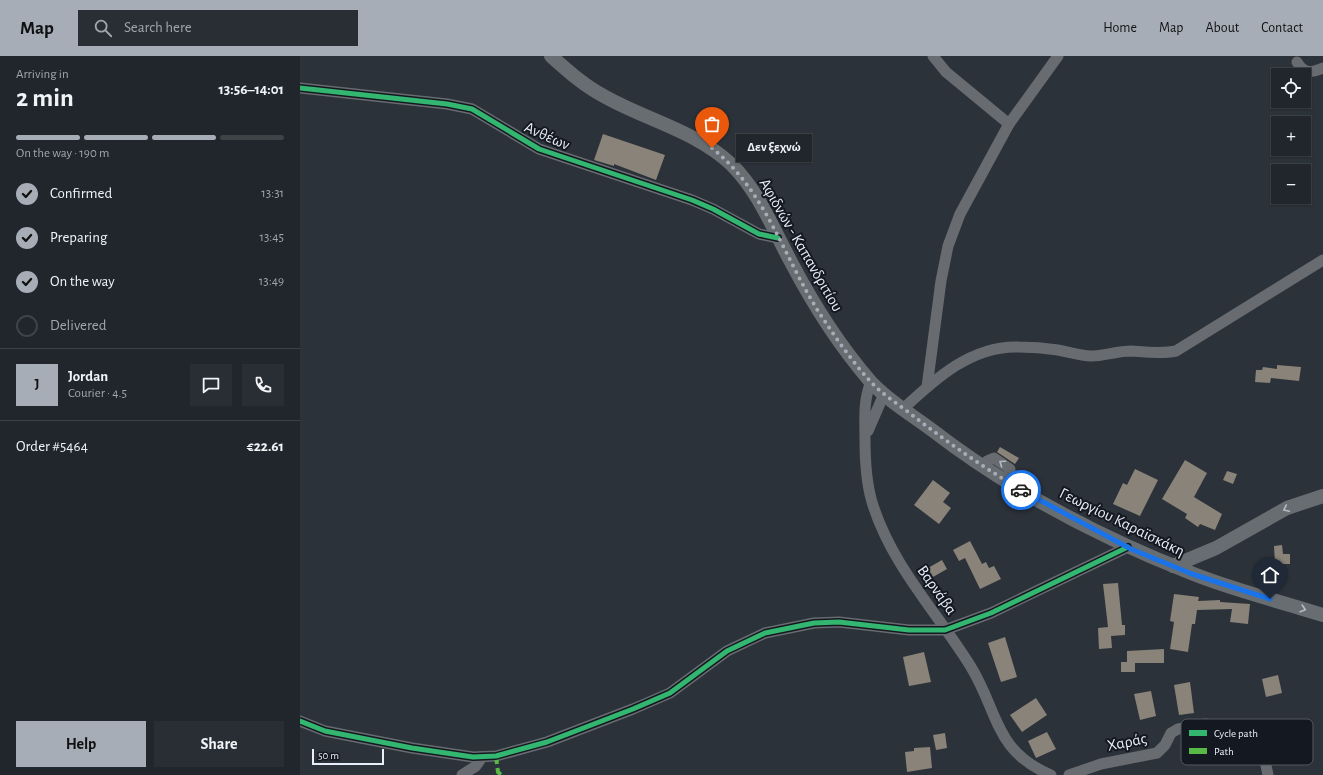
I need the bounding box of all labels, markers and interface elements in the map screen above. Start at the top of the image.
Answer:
search box [78,10,358,46]
icon: search [92,17,114,39]
text: Map [20,19,54,38]
text: Search here [124,20,192,35]
text: Home [1103,21,1137,35]
text: Map [1159,21,1183,35]
text: About [1205,21,1239,35]
text: Contact [1261,21,1303,35]
text: Arriving in [16,68,69,81]
map controls [1271,68,1311,204]
button: locate [1271,68,1311,108]
text: 13:56–14:01 [218,82,284,97]
text: 2 min [16,85,74,111]
pin [695,107,729,148]
icon: bag [701,113,723,135]
button: + [1271,116,1311,156]
street label: Ανθέων [522,119,572,153]
callout: Δεν ξεχνώ [736,134,812,162]
text: Δεν ξεχνώ [747,141,801,154]
text: On the way · 190 m [16,147,109,160]
button: − [1271,164,1311,204]
street label: Αφιδνών - Καπανδριτίου [756,176,846,314]
icon: check [16,183,38,205]
text: Confirmed [50,186,112,201]
text: 13:31 [261,187,284,200]
icon: check [16,227,38,249]
text: Preparing [50,230,107,245]
text: 13:45 [260,231,284,244]
icon: check [16,271,38,293]
text: On the way [50,274,115,289]
text: 13:49 [259,275,284,288]
text: Delivered [50,318,107,333]
button: chat [190,364,232,406]
button: phone [242,364,284,406]
text: Jordan [68,369,108,384]
text: J [34,377,40,392]
text: Courier · 4.5 [68,387,127,400]
text: Order #5464 [16,439,88,454]
text: €22.61 [247,439,284,454]
one-way arrow [999,461,1006,468]
courier [1001,470,1041,510]
icon: car [1010,479,1032,501]
street label: Γεωργίου Καραϊσκάκη [1057,485,1187,559]
one-way arrow [1283,504,1291,512]
pin [1253,558,1287,599]
street label: Βαρνάβα [914,563,960,617]
icon: home [1259,564,1281,586]
one-way arrow [1300,604,1307,613]
legend [1181,719,1313,765]
button: Help [16,721,146,767]
button: Share [154,721,284,767]
text: Cycle path [1214,728,1258,739]
street label: Χαράς [1106,730,1148,755]
text: Path [1214,746,1234,757]
scale bar [312,747,384,766]
text: 50 m [318,750,339,761]

